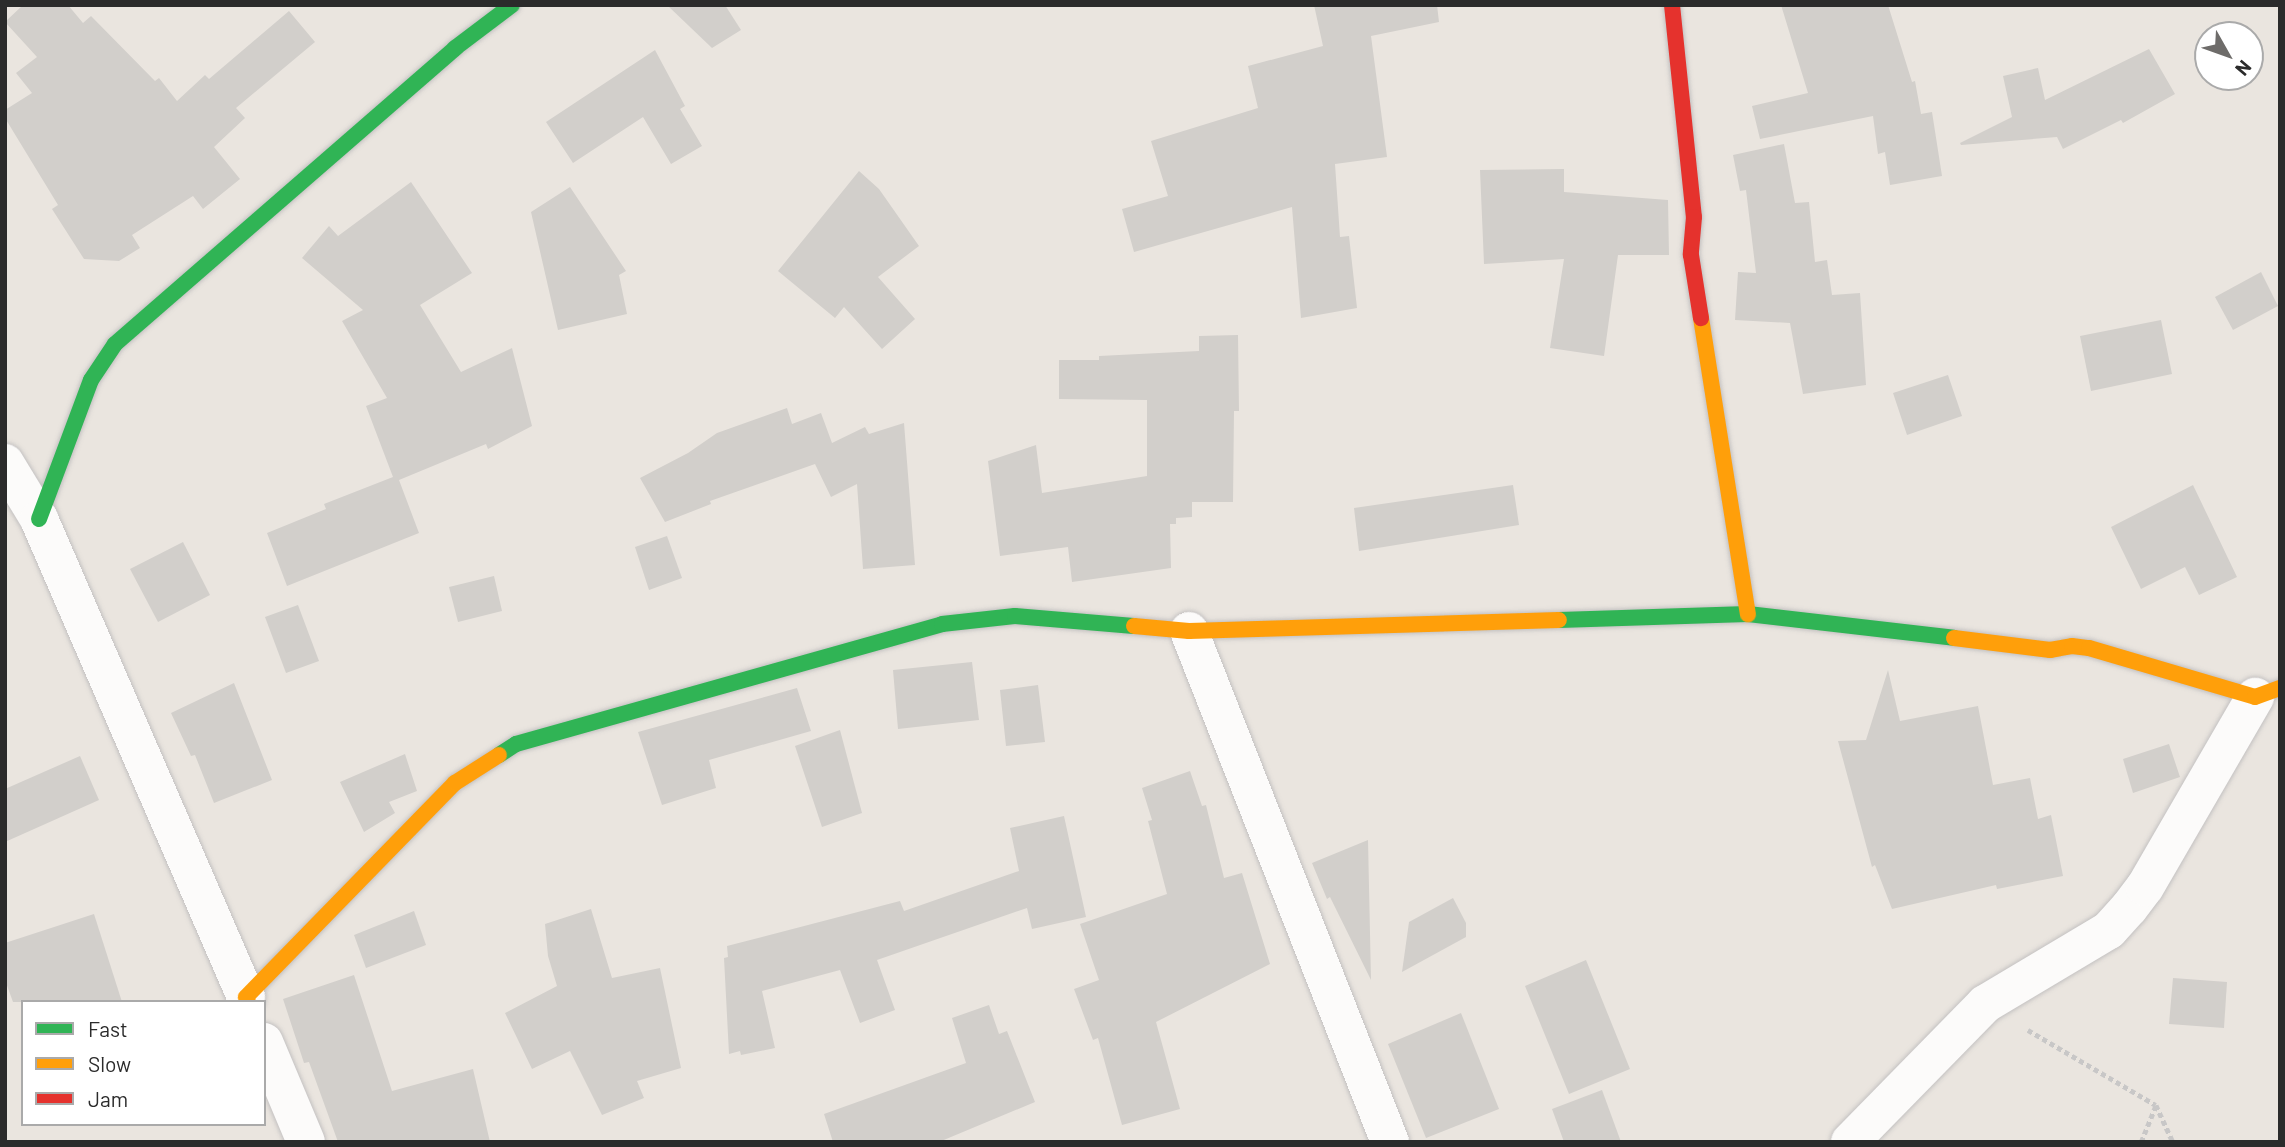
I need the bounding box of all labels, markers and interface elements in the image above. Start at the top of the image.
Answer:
north arrow [2194,21,2264,91]
text: N [2231,56,2257,81]
legend [21,1000,266,1126]
text: Fast [88,1016,128,1041]
text: Slow [88,1051,131,1076]
text: Jam [88,1086,128,1111]

